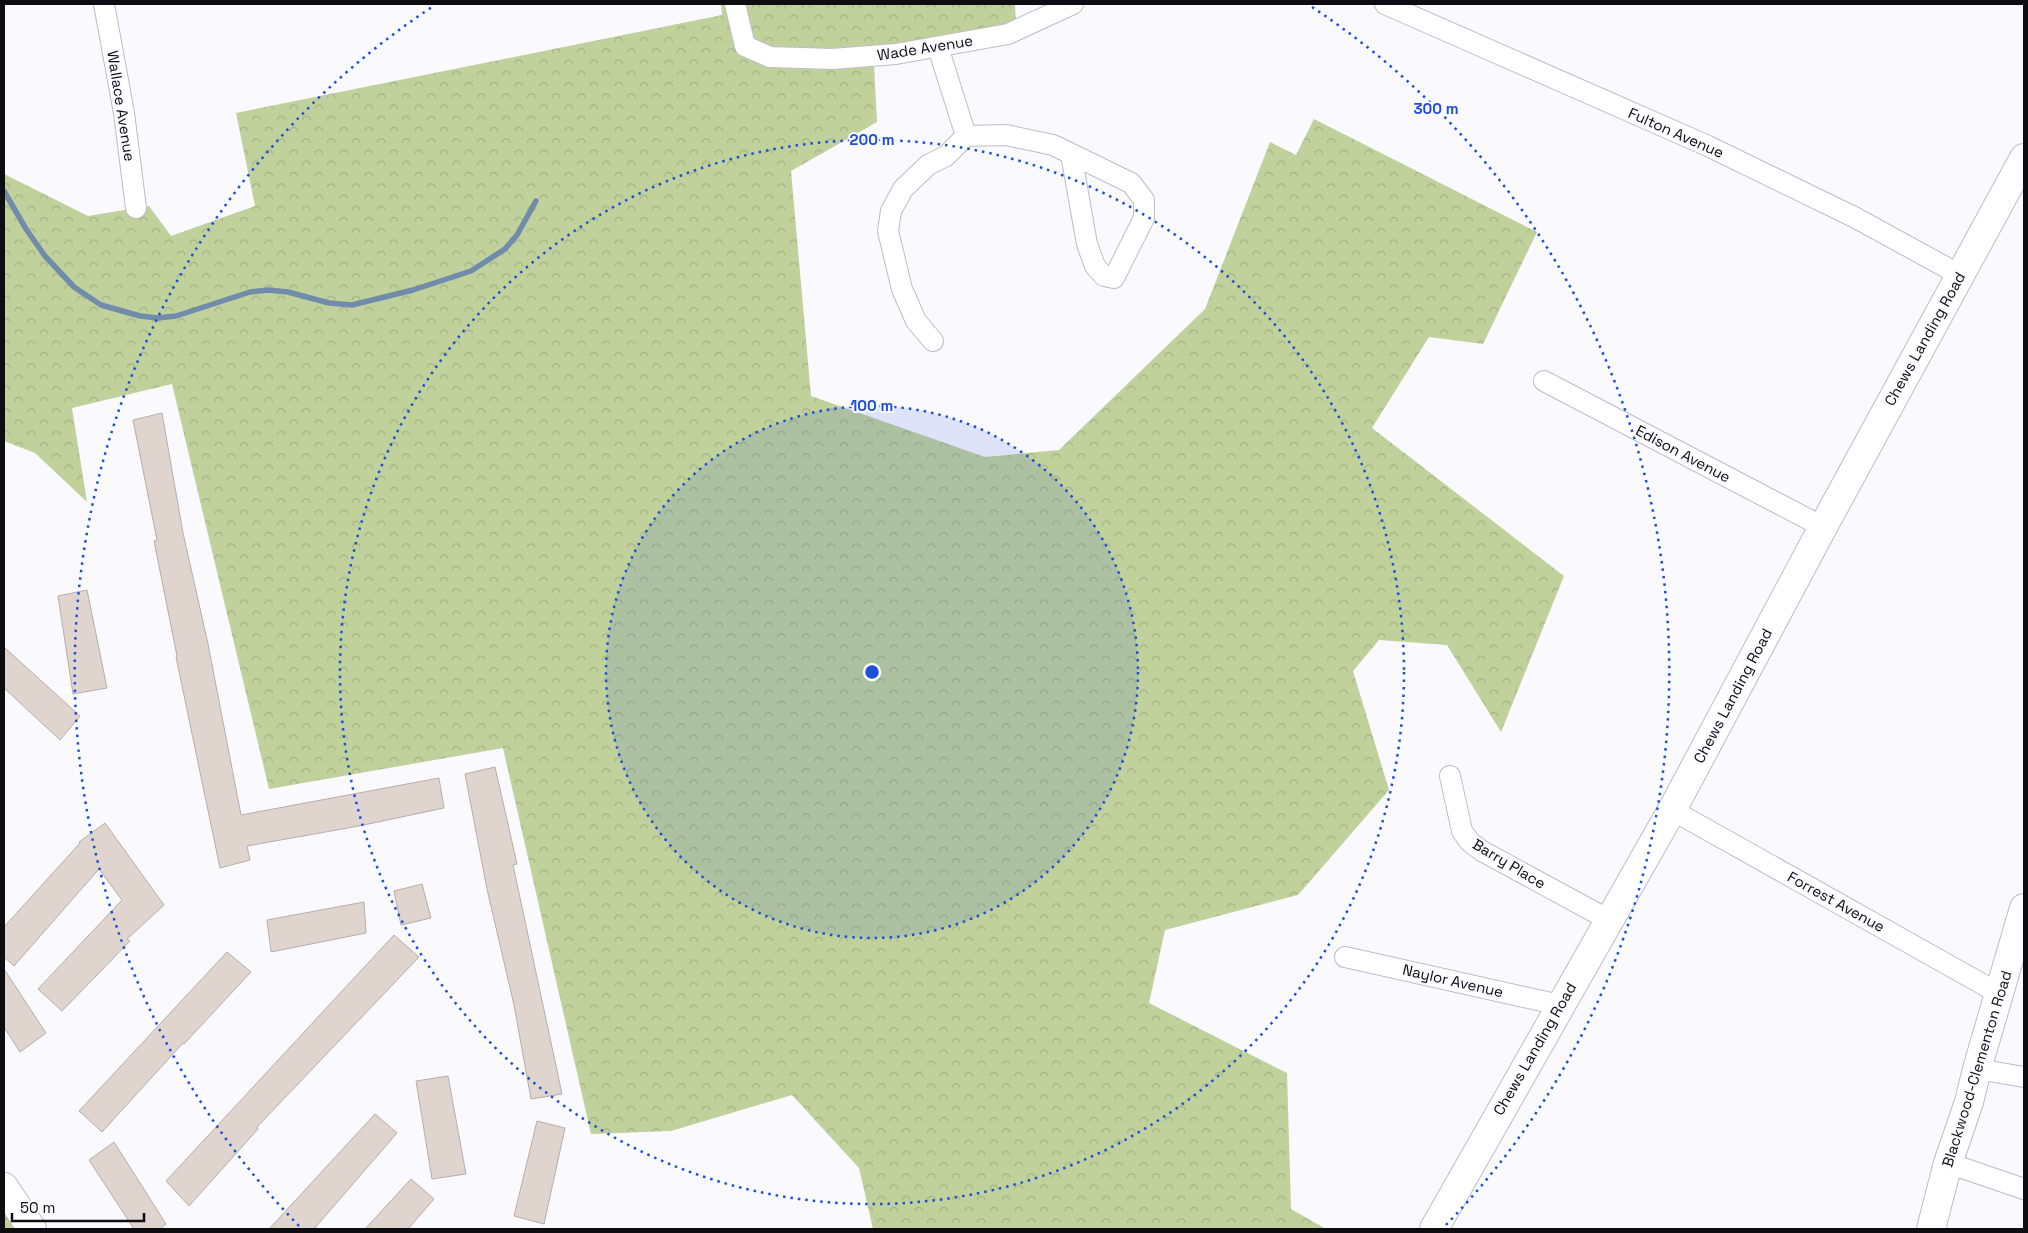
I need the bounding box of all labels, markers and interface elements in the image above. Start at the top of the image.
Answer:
street label: Wade Avenue [876,31,974,64]
street label: Wallace Avenue [103,49,140,163]
text: 300 m [1413,99,1459,118]
street label: Fulton Avenue [1625,103,1727,162]
text: 200 m [850,130,894,149]
street label: Chews Landing Road [1880,269,1969,409]
text: 100 m [851,396,893,415]
street label: Edison Avenue [1633,421,1734,487]
street label: Chews Landing Road [1689,625,1776,766]
centre of rings [863,663,881,681]
street label: Barry Place [1469,834,1549,893]
street label: Forrest Avenue [1784,867,1888,936]
street label: Naylor Avenue [1401,960,1505,1001]
street label: Blackwood-Clementon Road [1938,968,2016,1169]
street label: Chews Landing Road [1489,979,1580,1118]
scale bar [12,1190,145,1222]
text: 50 m [20,1198,55,1217]

